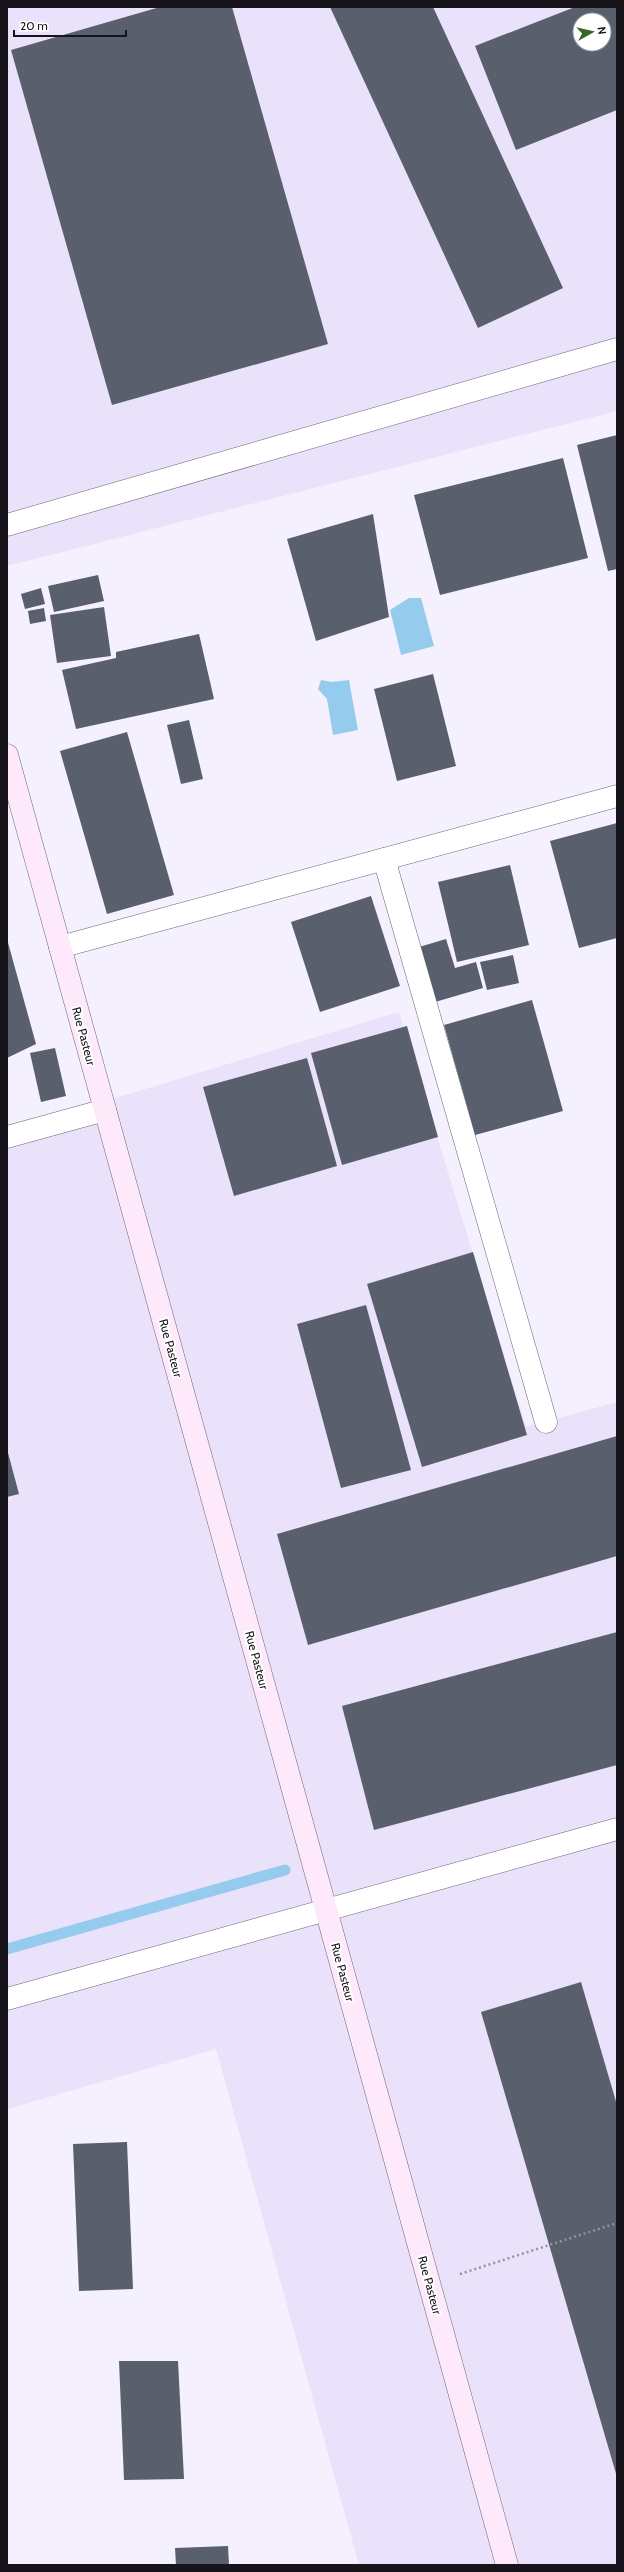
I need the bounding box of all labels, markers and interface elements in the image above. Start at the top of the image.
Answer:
scale bar [14,12,126,38]
north arrow [572,12,612,52]
text: 20 m [20,18,48,33]
text: N [594,26,609,35]
street label: Rue Pasteur [69,1005,99,1067]
street label: Rue Pasteur [156,1317,186,1379]
street label: Rue Pasteur [242,1629,272,1691]
street label: Rue Pasteur [328,1941,358,2003]
street label: Rue Pasteur [415,2254,445,2316]

